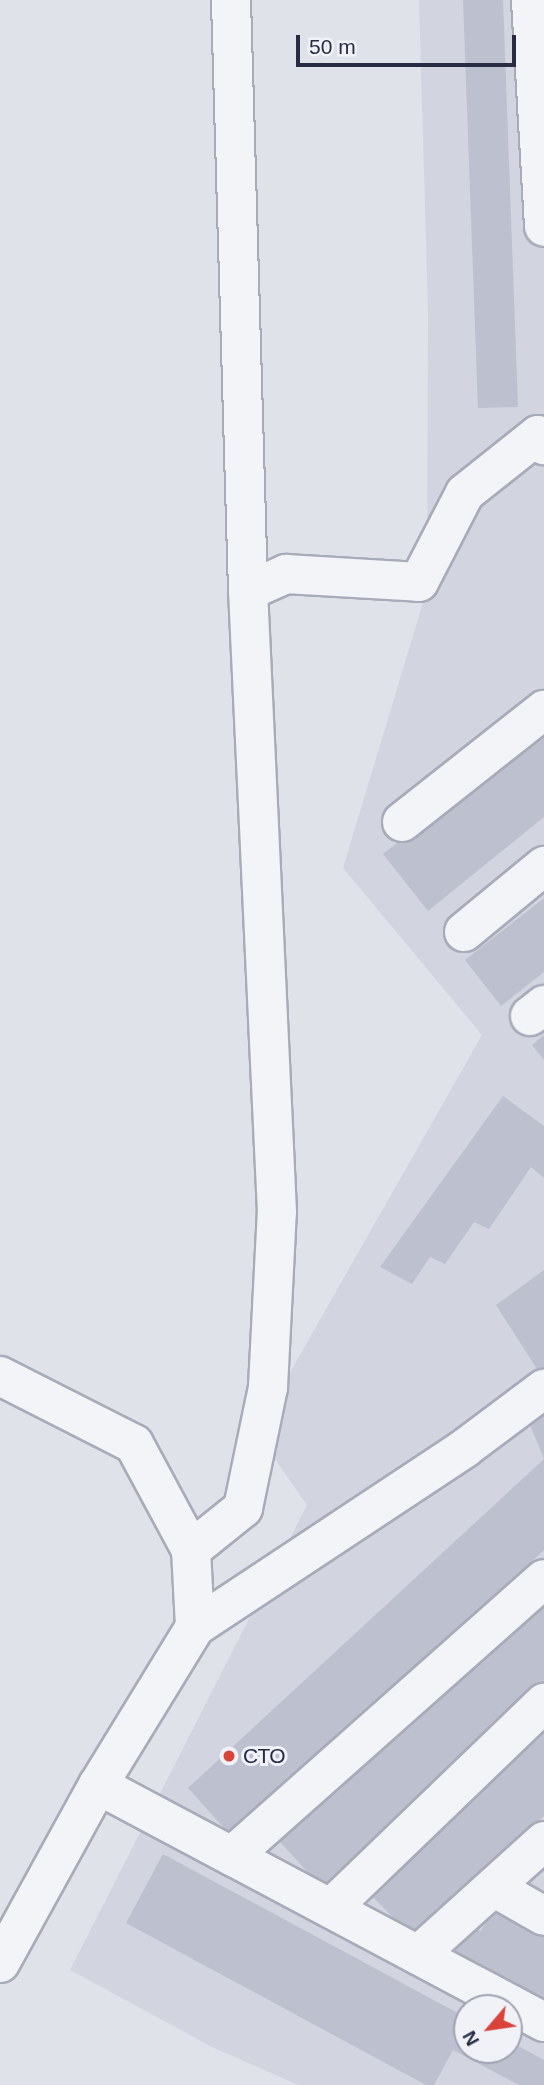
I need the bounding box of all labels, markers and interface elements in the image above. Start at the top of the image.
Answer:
scale bar [299,21,520,65]
text: 50 m [309,35,356,58]
place label: СТО [243,1743,286,1769]
marker: СТО [221,1748,237,1764]
north arrow [453,1994,523,2064]
text: N [458,2027,483,2050]

